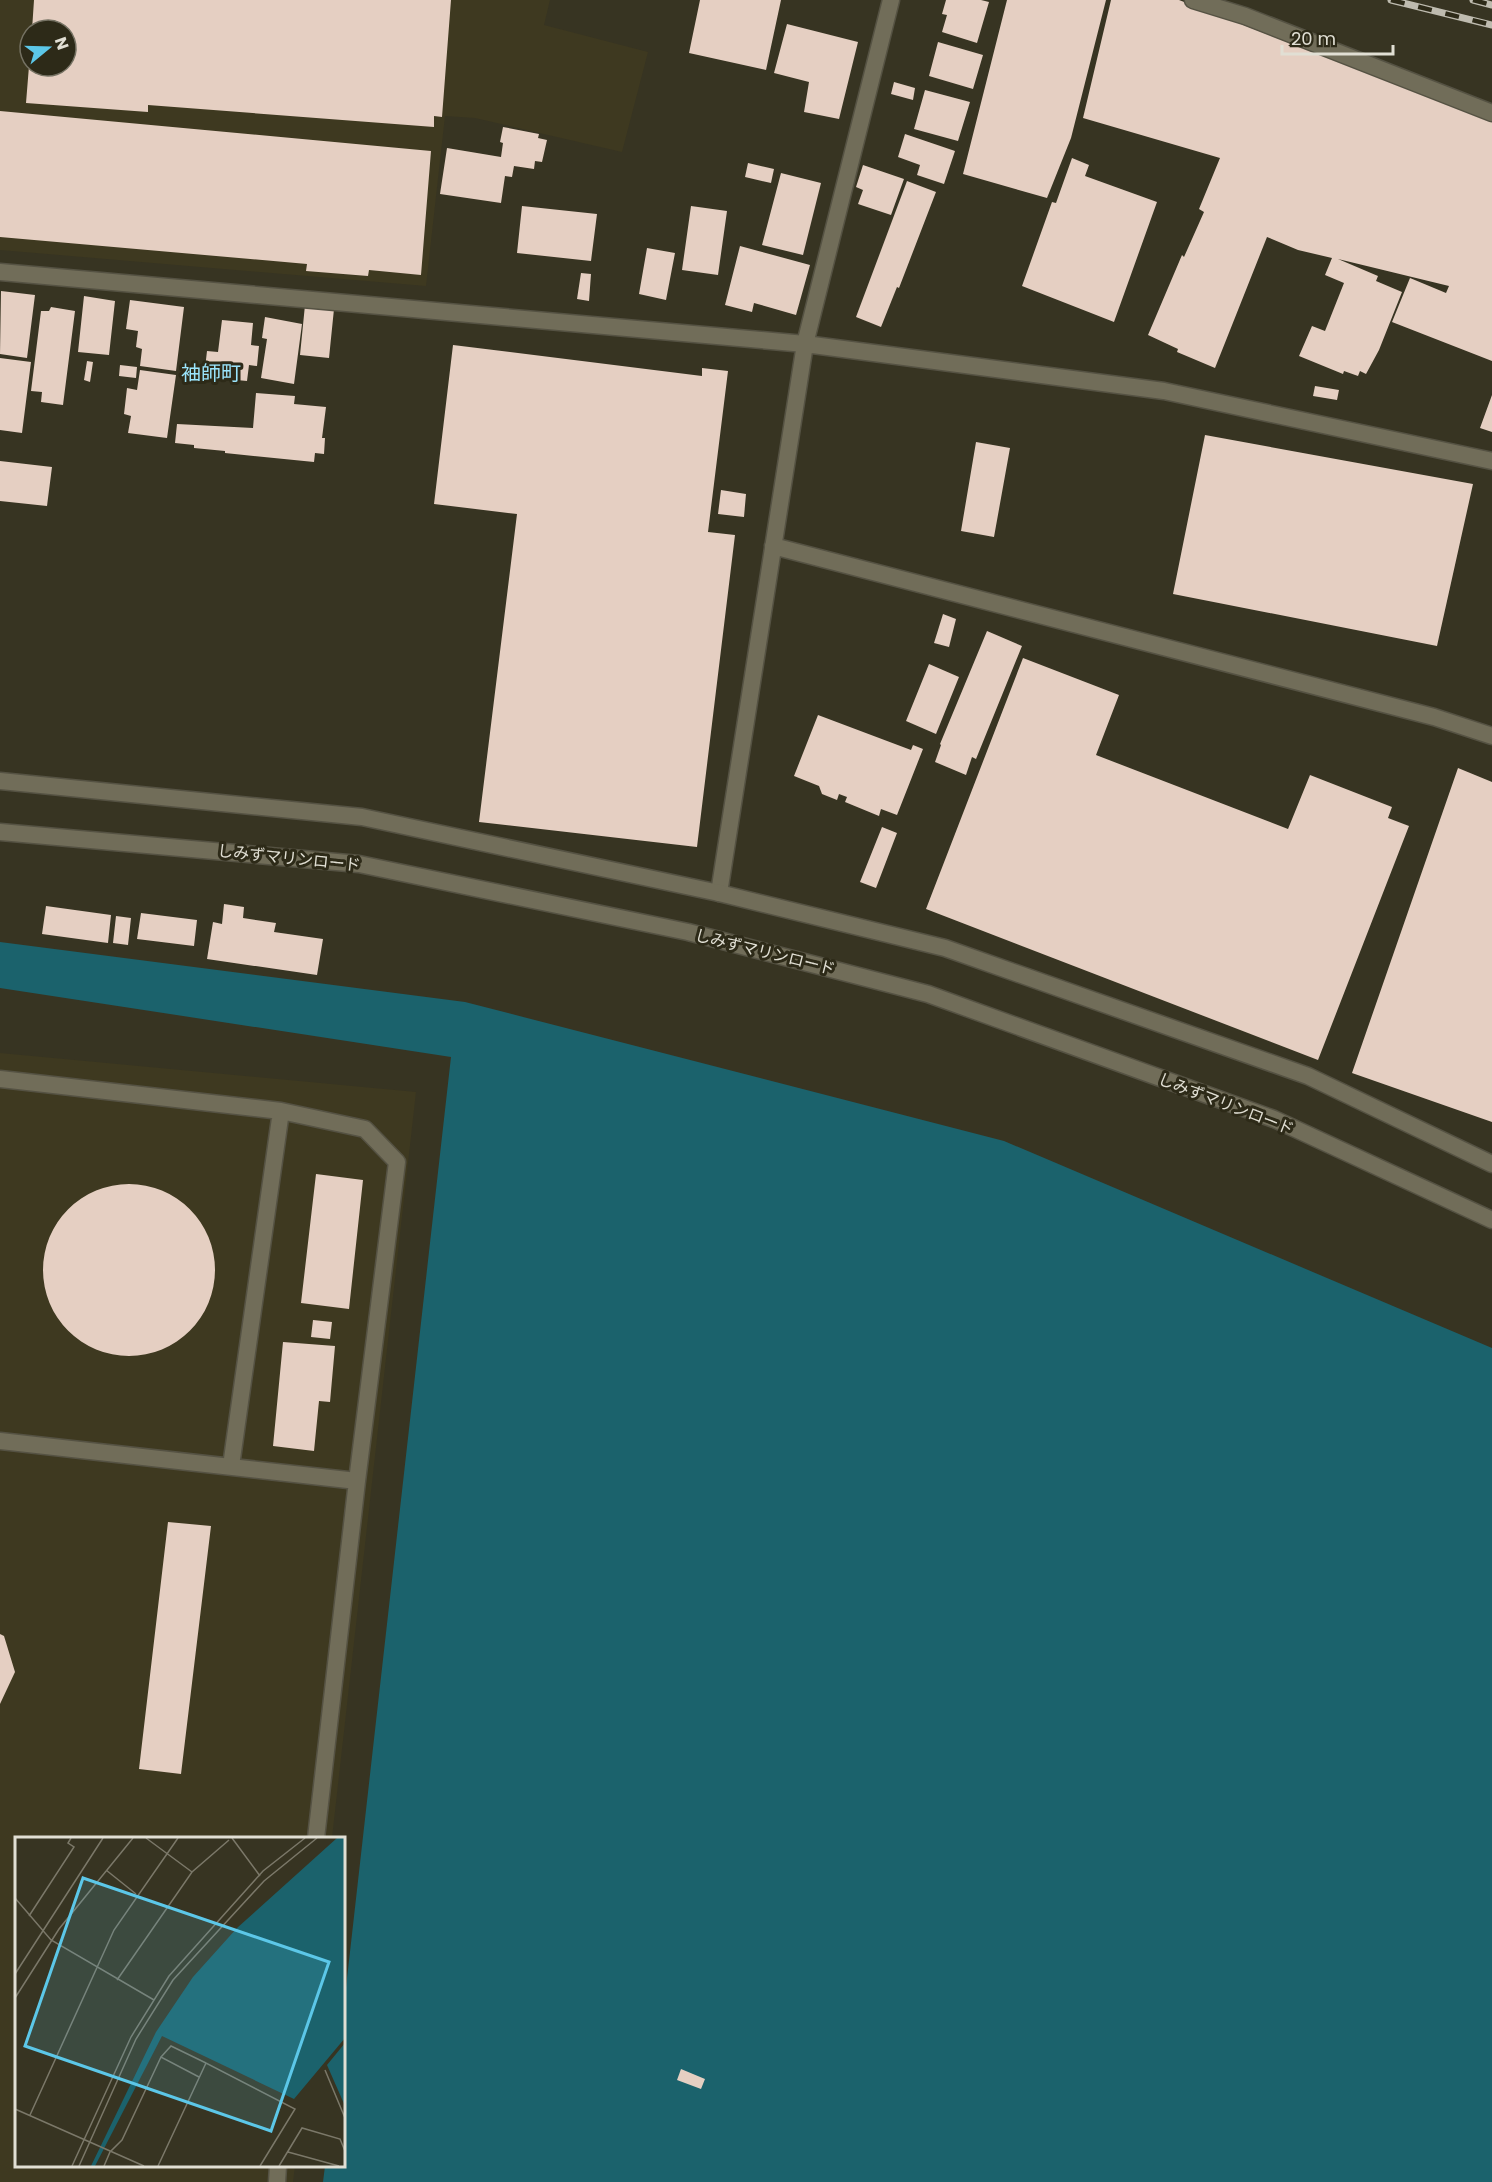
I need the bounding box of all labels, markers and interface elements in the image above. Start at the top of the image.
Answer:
north arrow [18,18,78,78]
scale bar [1282,18,1393,56]
text: 20 m [1291,26,1336,51]
text: N [49,34,75,53]
district label: 袖師町 [181,359,241,387]
street label: しみずマリンロード [216,839,362,877]
street label: しみずマリンロード [692,923,838,981]
street label: しみずマリンロード [1155,1067,1297,1141]
inset map [15,1837,345,2167]

